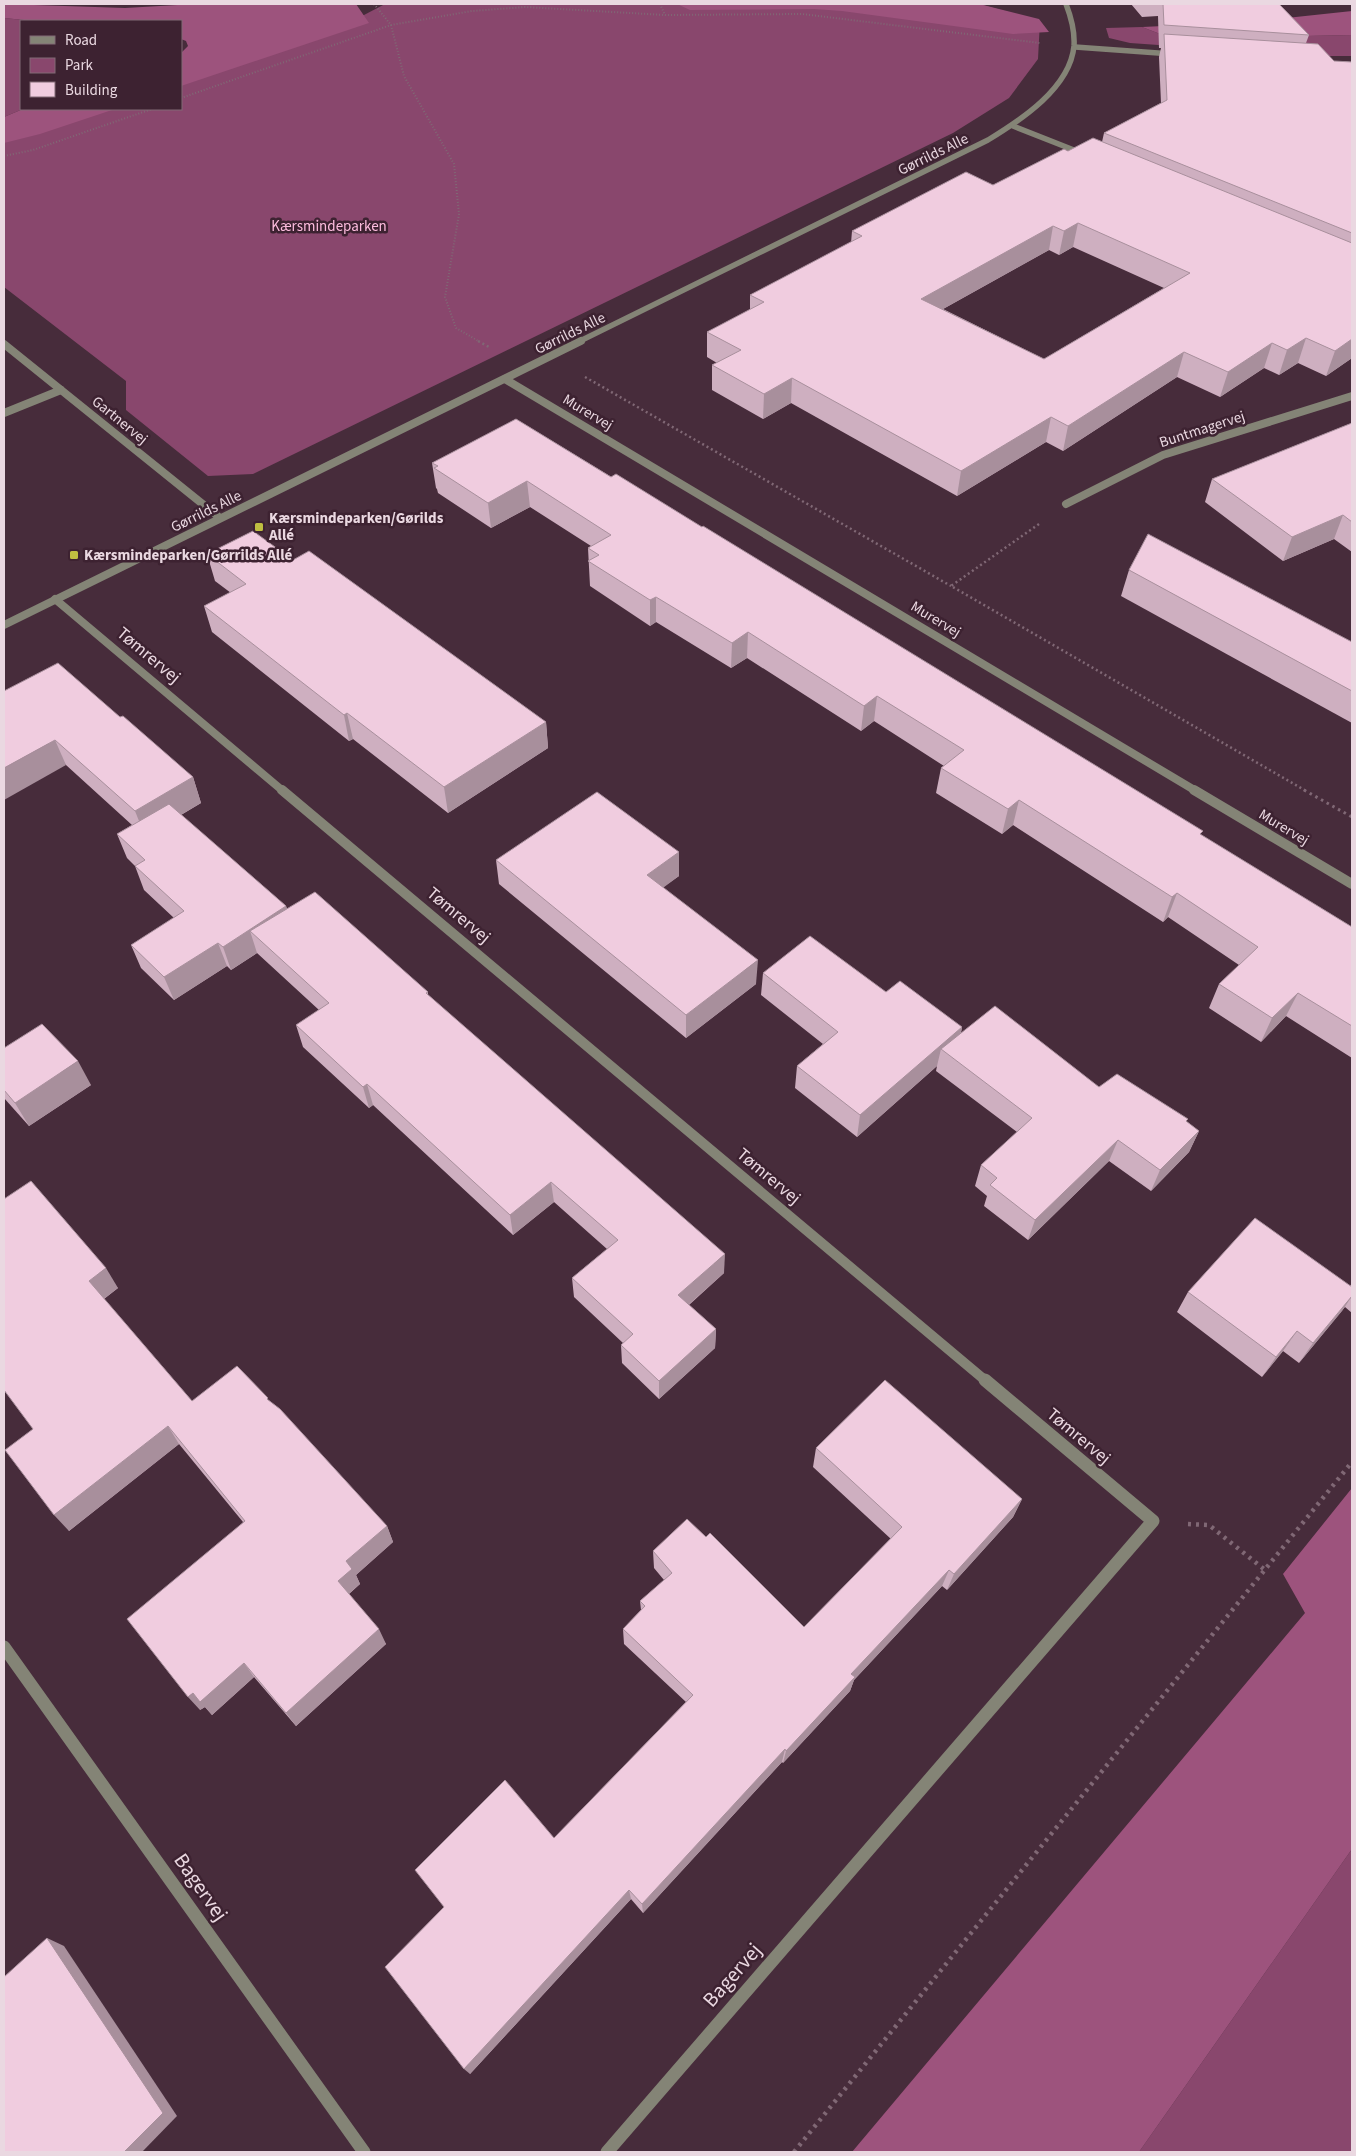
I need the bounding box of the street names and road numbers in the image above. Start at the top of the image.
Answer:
street label: Gørrilds Alle [894,128,972,181]
street label: Gørrilds Alle [531,307,609,360]
street label: Murervej [559,389,617,436]
street label: Gartnervej [87,391,152,449]
street label: Buntmagervej [1157,406,1248,453]
street label: Gørrilds Alle [167,485,245,538]
street label: Murervej [907,596,965,643]
street label: Tømrervej [111,621,186,690]
street label: Murervej [1255,804,1313,851]
street label: Tømrervej [421,881,496,950]
street label: Tømrervej [731,1142,806,1211]
street label: Tømrervej [1041,1402,1116,1471]
street label: Bagervej [167,1847,235,1927]
street label: Bagervej [695,1936,769,2014]

